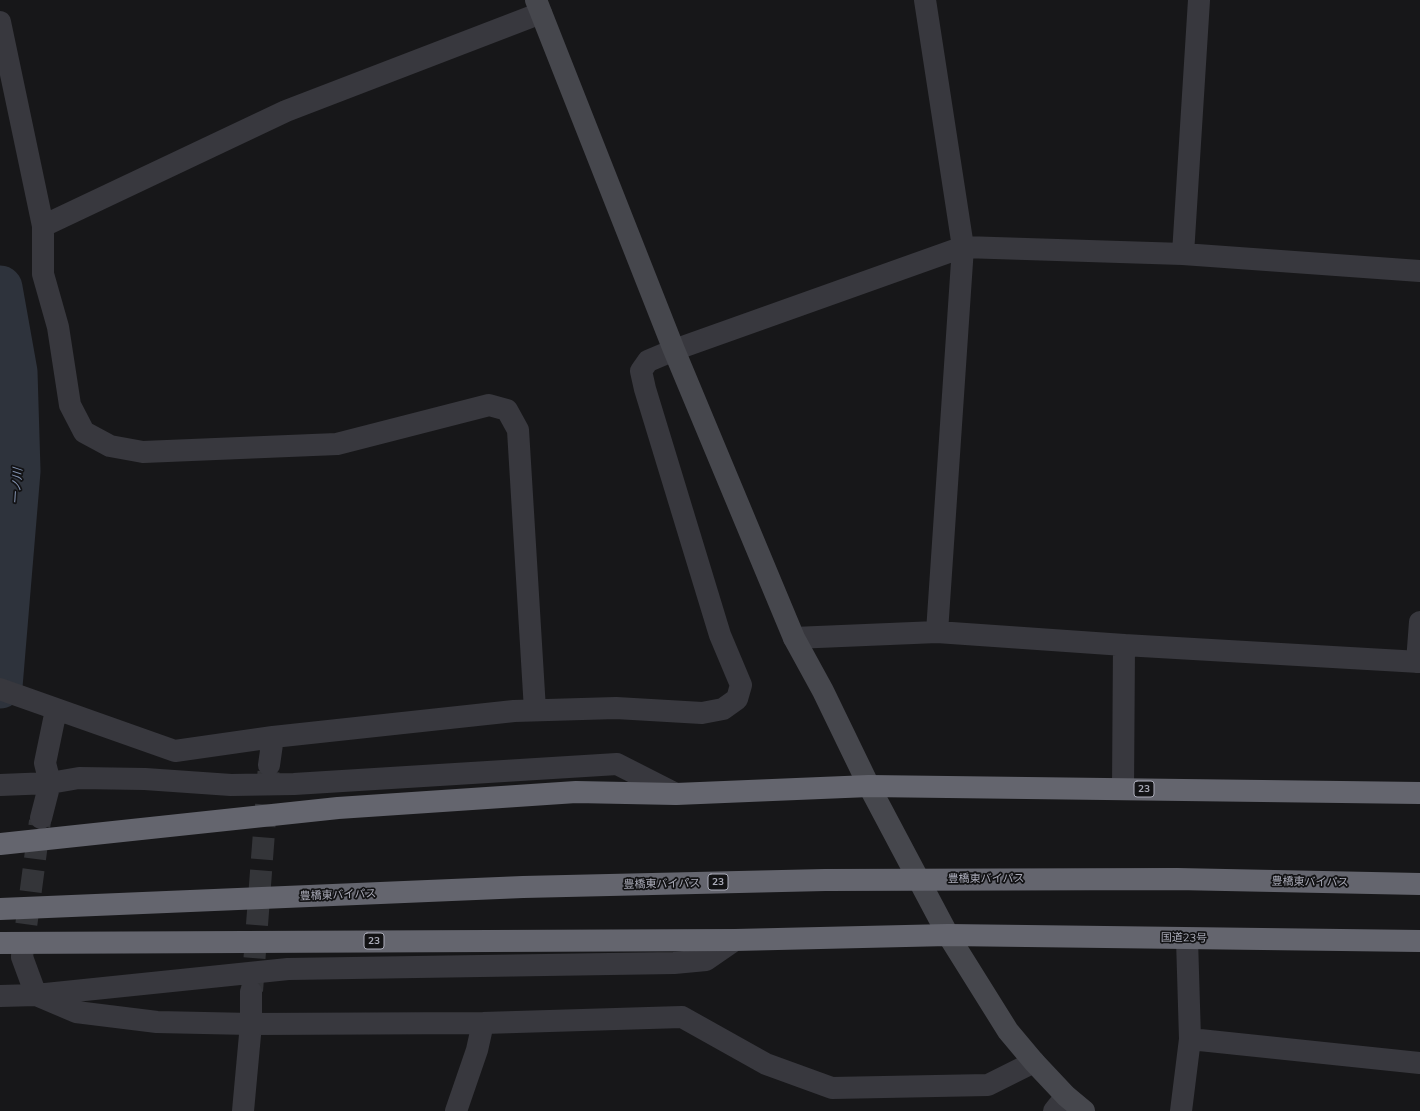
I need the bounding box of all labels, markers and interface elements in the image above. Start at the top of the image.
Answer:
water label: 一ノ川 [9,468,25,504]
road number: 23 [1134,781,1154,797]
street label: 豊橋東バイパス [948,872,1024,886]
road number: 23 [708,874,728,890]
street label: 豊橋東バイパス [1271,875,1349,889]
street label: 豊橋東バイパス [623,877,701,891]
street label: 豊橋東バイパス [299,887,377,903]
street label: 国道23号 [1161,931,1207,945]
road number: 23 [364,933,384,949]

